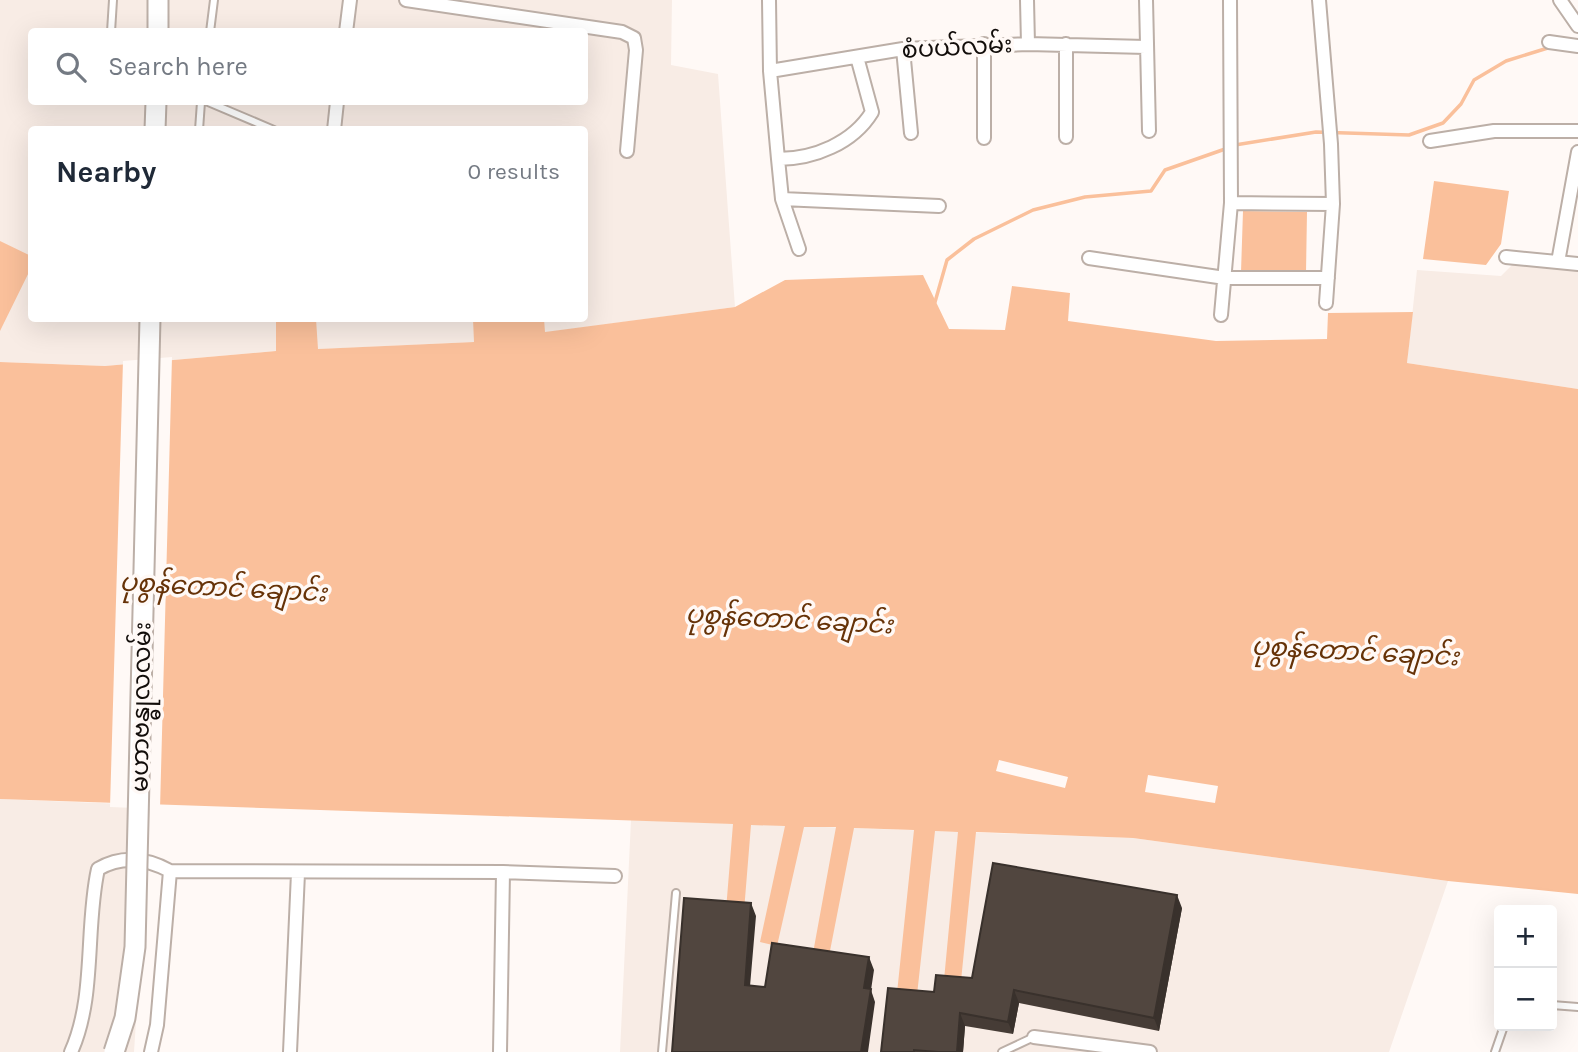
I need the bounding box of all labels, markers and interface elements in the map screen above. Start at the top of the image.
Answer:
search box [28,28,588,105]
street label: စံပယ်လမ်း [901,28,1013,64]
icon: search [52,48,90,86]
text: Search here [108,51,248,82]
text: Nearby [56,154,156,190]
text: 0 results [468,158,560,185]
water label: ပုစွန်တောင် ချောင်း [118,564,330,615]
water label: ပုစွန်တောင် ချောင်း [684,596,896,647]
street label: မဟာဗန္ဓုလလမ်း [124,622,162,792]
water label: ပုစွန်တောင် ချောင်း [1250,628,1462,679]
map controls [1494,905,1557,1031]
button: + [1494,905,1557,968]
button: − [1494,968,1557,1031]

